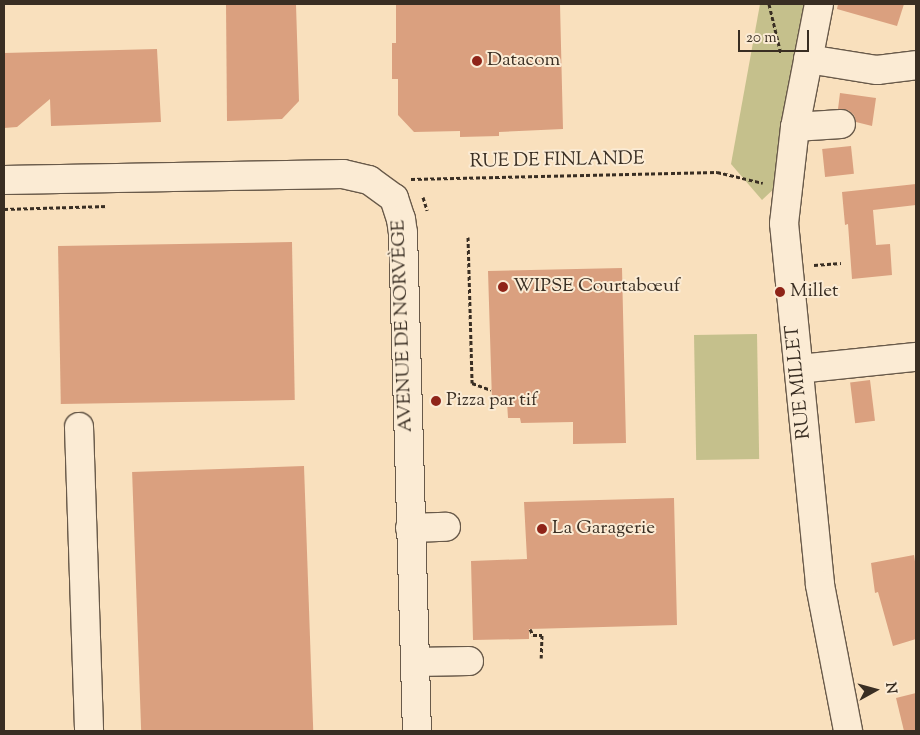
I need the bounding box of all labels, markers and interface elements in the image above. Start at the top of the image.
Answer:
scale bar [740,20,811,52]
text: 20 m [746,28,777,49]
place label: Datacom [487,50,560,72]
marker: Datacom [471,55,483,67]
street label: RUE DE FINLANDE [470,148,644,174]
street label: AVENUE DE NORVÈGE [388,219,418,433]
place label: WIPSE Courtabœuf [513,276,680,298]
marker: WIPSE Courtabœuf [497,281,509,293]
place label: Millet [790,281,839,303]
marker: Millet [774,286,786,298]
street label: RUE MILLET [782,324,816,440]
place label: Pizza par tif [446,390,538,412]
marker: Pizza par tif [430,395,442,407]
place label: La Garagerie [552,518,655,540]
marker: La Garagerie [536,523,548,535]
north arrow [850,665,900,715]
text: N [879,681,900,695]

